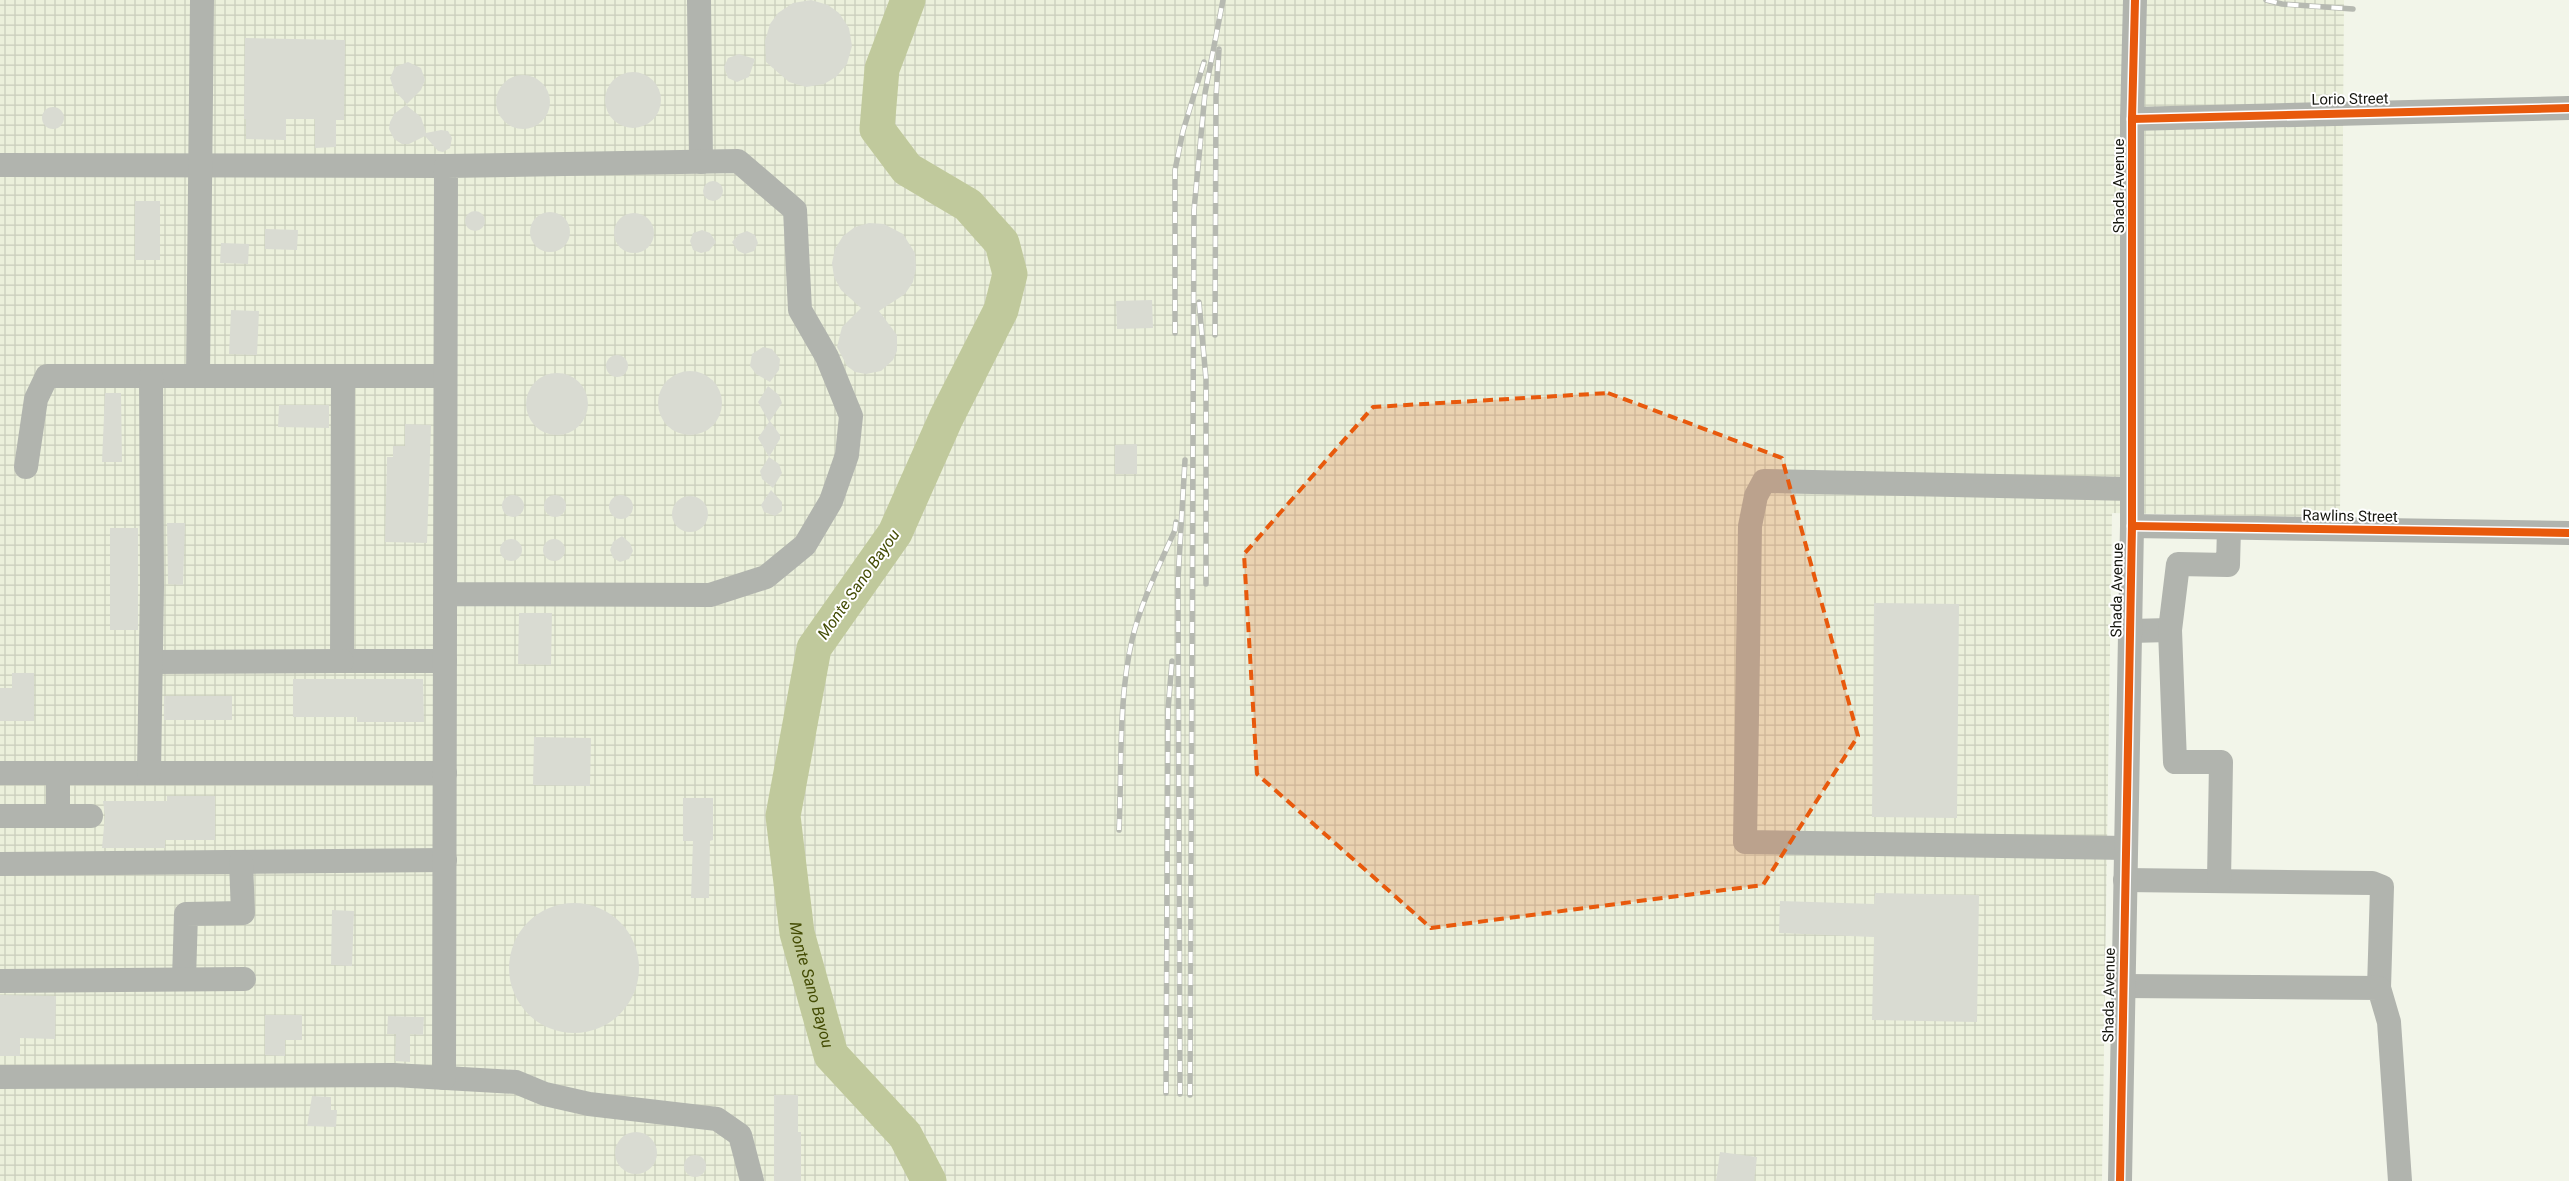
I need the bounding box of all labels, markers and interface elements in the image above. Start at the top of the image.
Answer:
street label: Lorio Street [2311,89,2389,109]
street label: Shada Avenue [2110,139,2128,233]
street label: Rawlins Street [2302,506,2398,526]
water label: Monte Sano Bayou [813,525,904,643]
street label: Shada Avenue [2107,542,2127,638]
water label: Monte Sano Bayou [786,921,838,1050]
street label: Shada Avenue [2099,947,2119,1043]

